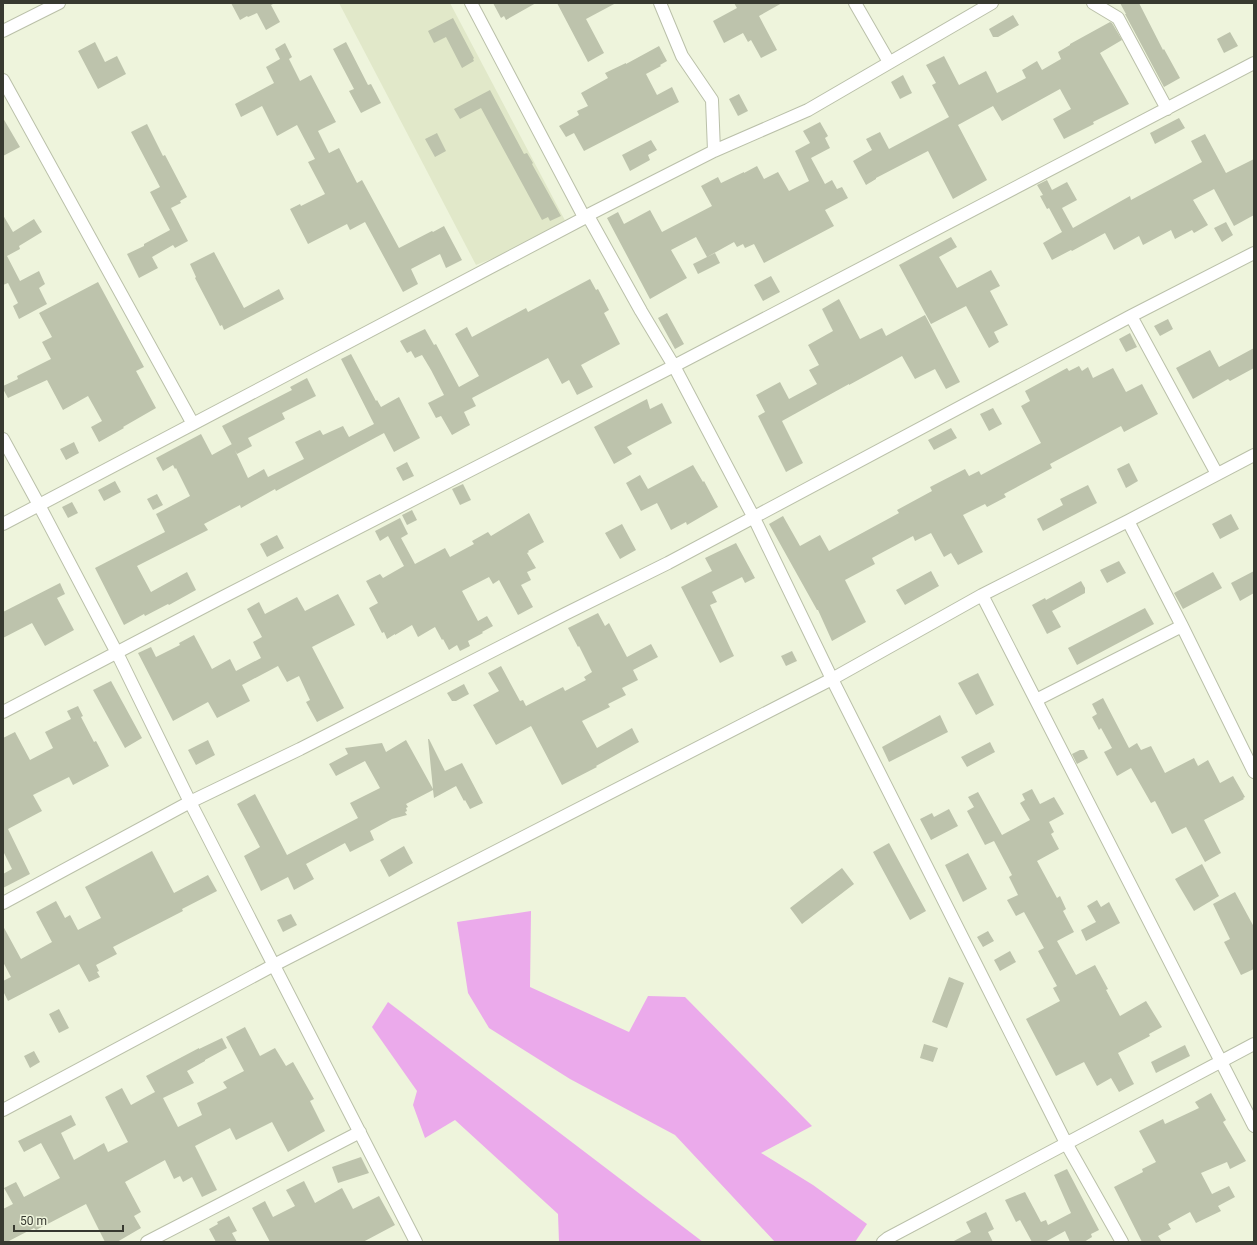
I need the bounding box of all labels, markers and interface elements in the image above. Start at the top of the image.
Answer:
scale bar [14,1207,123,1233]
text: 50 m [20,1214,47,1228]

